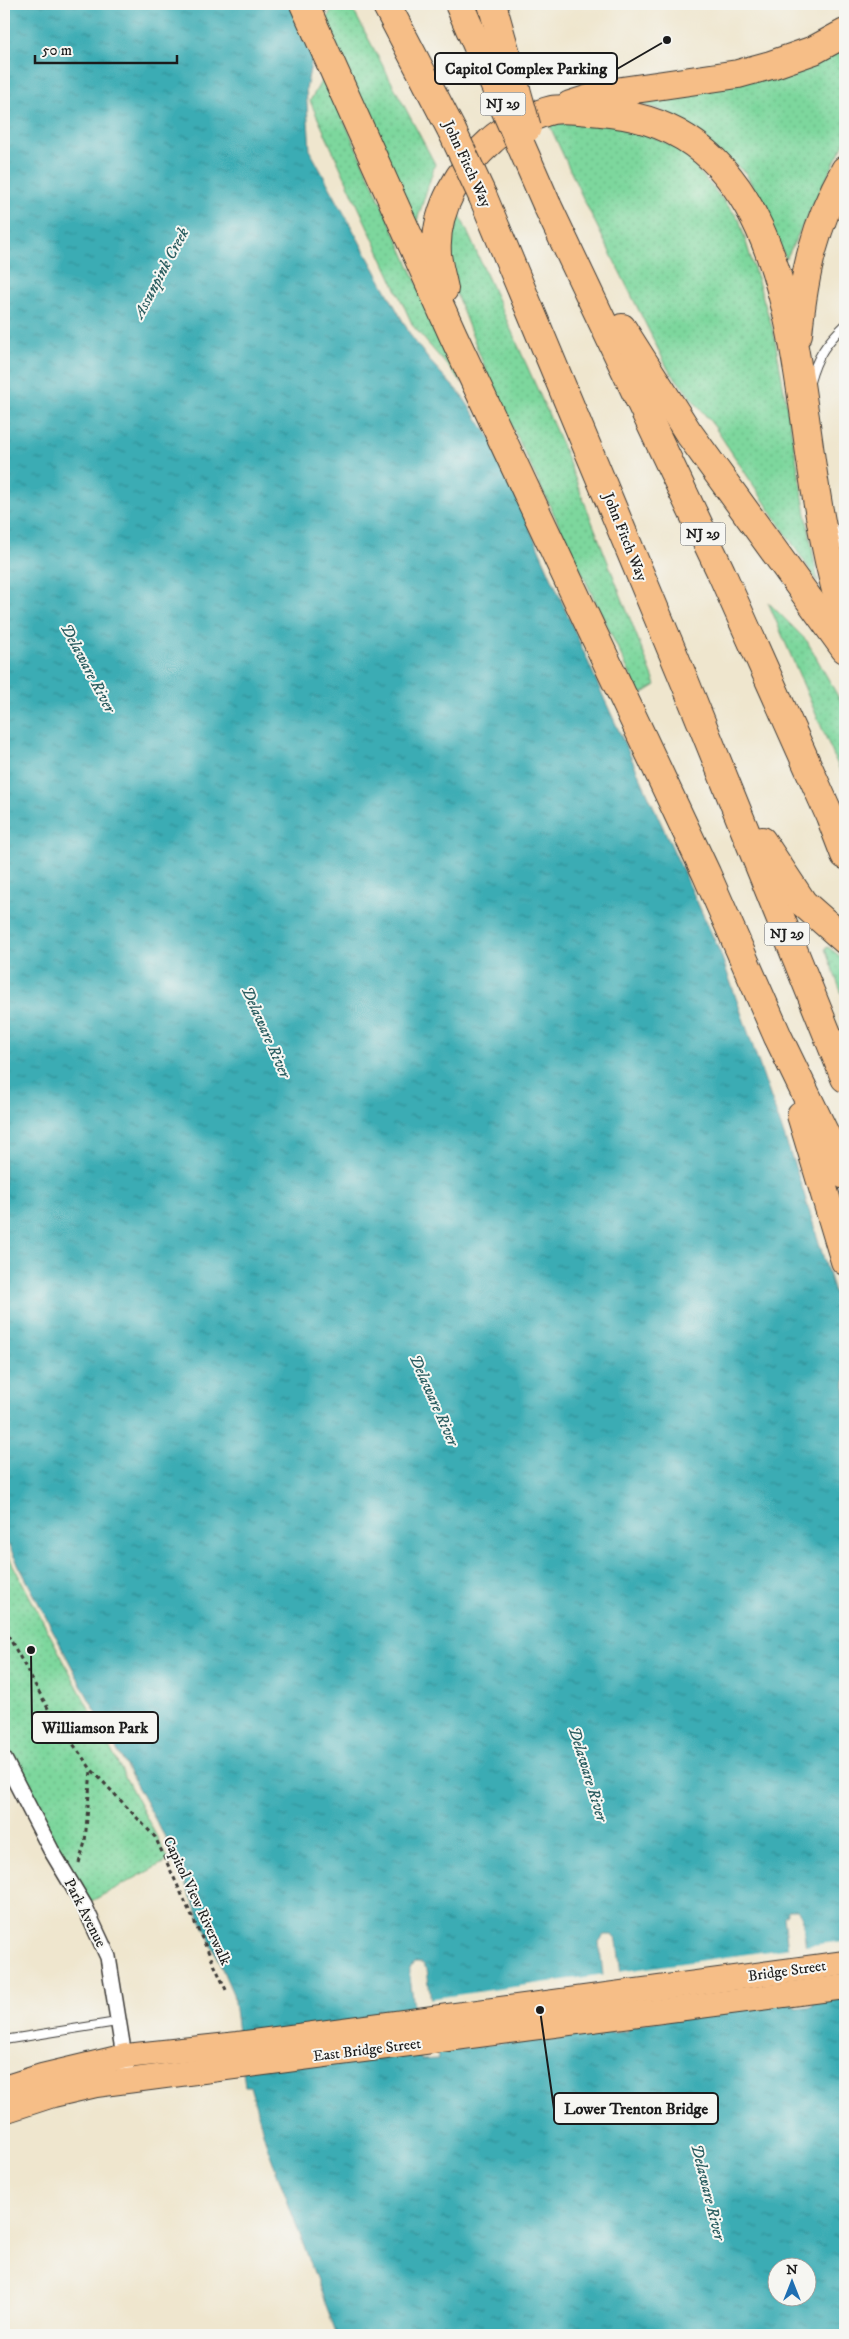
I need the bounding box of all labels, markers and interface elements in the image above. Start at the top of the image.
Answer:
scale bar [35,32,178,64]
text: 50 m [42,41,72,60]
callout: Capitol Complex Parking [435,53,617,84]
text: Capitol Complex Parking [445,59,608,79]
road number: NJ 29 [480,92,526,116]
street label: John Fitch Way [438,116,496,211]
water label: Assunpink Creek [128,224,193,323]
street label: John Fitch Way [598,488,652,585]
road number: NJ 29 [680,522,726,546]
water label: Delaware River [56,620,121,717]
road number: NJ 29 [764,922,810,946]
water label: Delaware River [237,983,296,1082]
water label: Delaware River [405,1351,464,1450]
callout: Williamson Park [32,1712,158,1743]
text: Williamson Park [41,1718,149,1738]
water label: Delaware River [564,1724,612,1825]
street label: Capitol View Riverwalk [159,1834,235,1969]
street label: Park Avenue [60,1875,110,1951]
street label: Bridge Street [747,1956,827,1986]
street label: East Bridge Street [312,2034,422,2066]
callout: Lower Trenton Bridge [554,2093,718,2124]
text: Lower Trenton Bridge [564,2099,708,2119]
water label: Delaware River [686,2142,730,2243]
north arrow [766,2256,816,2306]
text: N [786,2261,798,2279]

